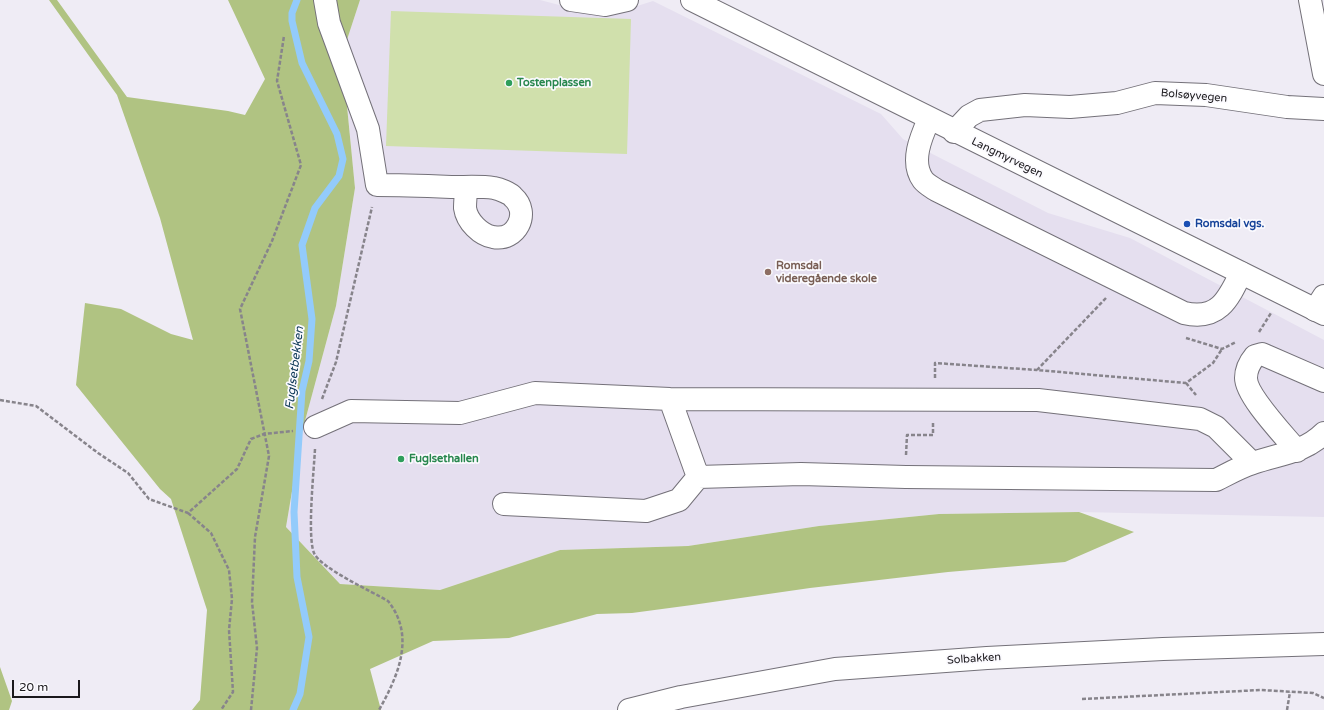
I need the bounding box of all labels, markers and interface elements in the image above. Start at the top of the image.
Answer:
place label: Tostenplassen [517,76,591,90]
marker: Tostenplassen [504,78,514,88]
street label: Bolsøyvegen [1160,87,1228,105]
street label: Langmyrvegen [969,135,1045,181]
place label: Romsdal vgs. [1195,217,1264,231]
marker: Romsdal vgs. [1182,219,1192,229]
place label: Romsdal videregående skole [776,259,877,285]
marker: Romsdal videregående skole [763,267,773,277]
water label: Fuglsetbekken [283,326,307,410]
place label: Fuglsethallen [409,452,479,466]
marker: Fuglsethallen [396,454,406,464]
street label: Solbakken [947,651,1001,667]
scale bar [14,672,82,698]
text: 20 m [19,680,48,694]

